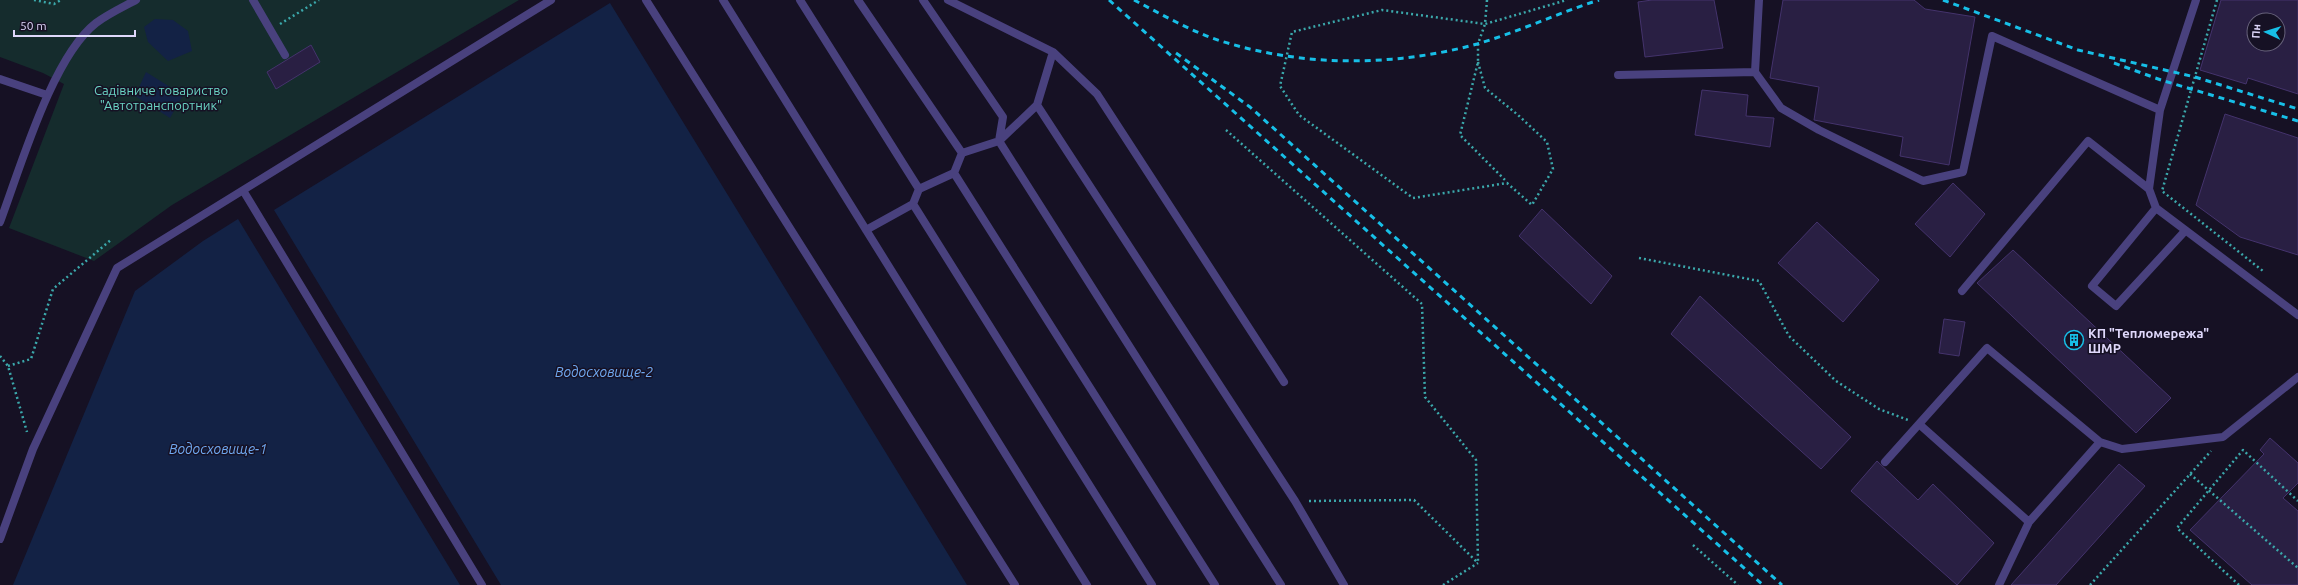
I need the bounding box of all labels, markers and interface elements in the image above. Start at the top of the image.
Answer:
scale bar [14,12,135,38]
north arrow [2246,12,2286,52]
text: 50 m [20,19,47,32]
text: Пн [2250,24,2263,39]
park label: Садівниче товариство "Автотранспортник" [94,83,228,112]
place label: КП "Тепломережа" ШМР [2088,326,2209,355]
building icon: КП "Тепломережа" ШМР [2063,329,2085,351]
water label: Водосховище-2 [555,364,653,380]
water label: Водосховище-1 [169,441,267,457]

